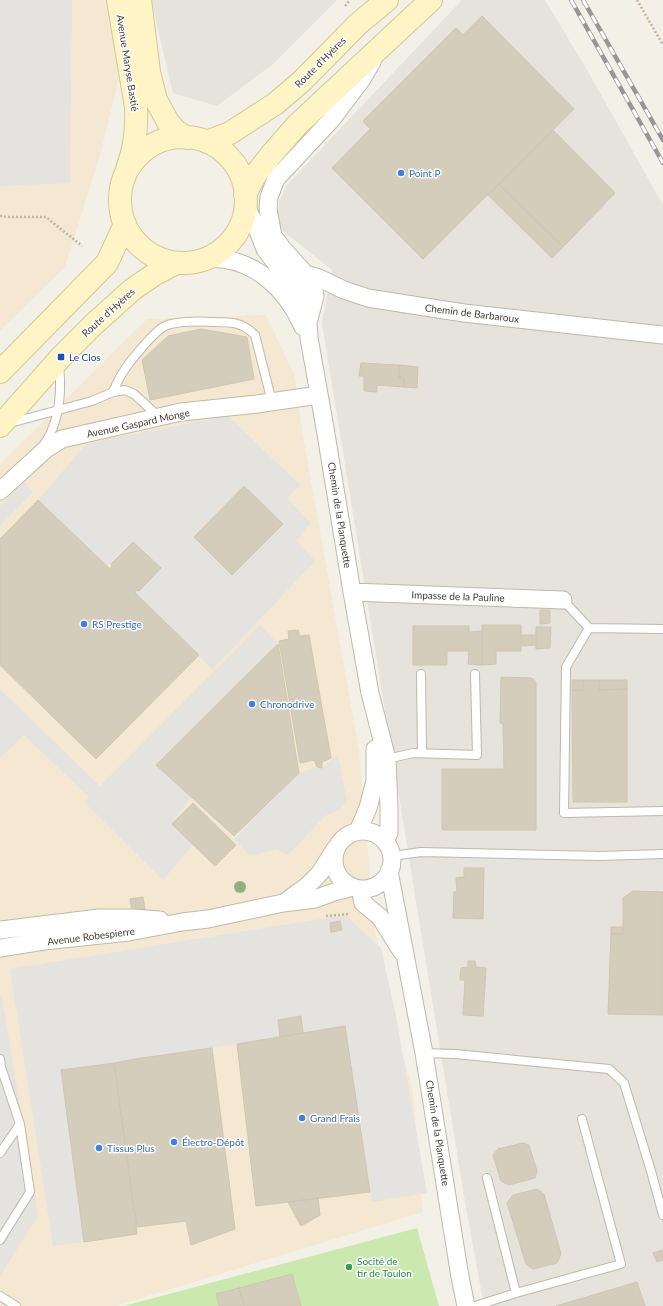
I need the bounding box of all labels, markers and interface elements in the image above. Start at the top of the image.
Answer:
street label: Avenue Maryse Bastié [114,14,142,112]
street label: Route d'Hyères [292,34,348,90]
place label: Point P [409,167,440,179]
marker: Point P [396,168,406,178]
street label: Route d'Hyères [79,285,137,339]
street label: Chemin de Barbaroux [424,301,520,325]
place label: Le Clos [69,351,101,363]
marker: Le Clos [56,352,66,362]
street label: Avenue Gaspard Monge [85,406,191,440]
street label: Chemin de la Planquette [326,461,354,569]
street label: Impasse de la Pauline [411,588,505,604]
place label: RS Prestige [92,618,142,630]
marker: RS Prestige [79,619,89,629]
place label: Chronodrive [260,698,315,710]
marker: Chronodrive [247,699,257,709]
street label: Avenue Robespierre [47,925,135,947]
street label: Chemin de la Planquette [424,1079,452,1187]
place label: Grand Frais [310,1112,360,1124]
marker: Grand Frais [297,1113,307,1123]
place label: Électro-Dépôt [182,1136,245,1148]
marker: Électro-Dépôt [169,1137,179,1147]
place label: Tissus Plus [107,1142,155,1154]
marker: Tissus Plus [94,1143,104,1153]
place label: Socité de tir de Toulon [357,1255,412,1279]
marker: Socité de tir de Toulon [344,1262,354,1272]

